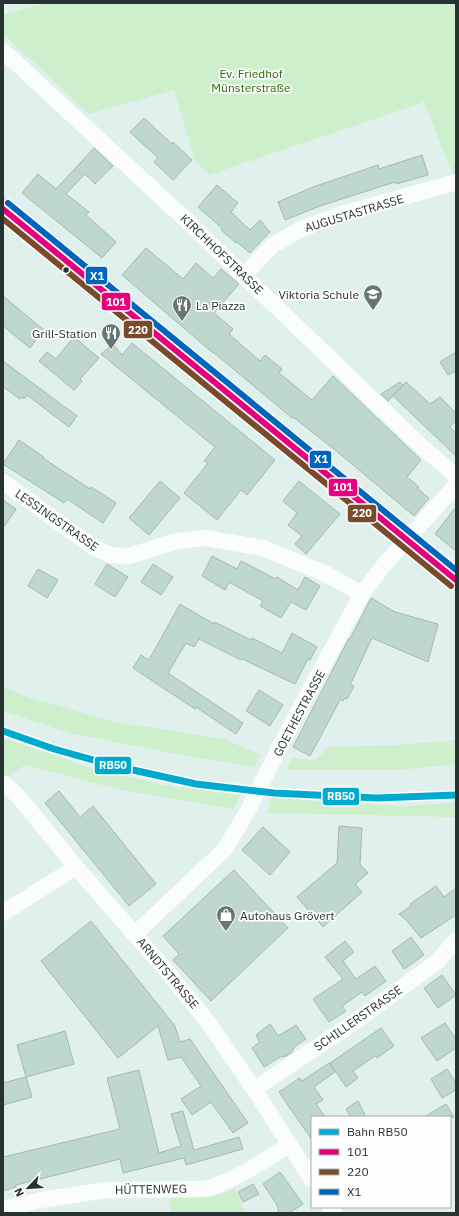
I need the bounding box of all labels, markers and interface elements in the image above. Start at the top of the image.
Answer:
park label: Ev. Friedhof Münsterstraße [211,66,291,95]
street label: AUGUSTASTRASSE [303,191,405,235]
street label: KIRCHHOFSTRASSE [177,211,267,297]
unlabelled marker [61,265,71,275]
line badge: X1 [85,266,108,285]
text: X1 [90,269,104,283]
school or university icon: Viktoria Schule [362,283,384,311]
place label: Viktoria Schule [278,287,359,302]
line badge: 101 [101,292,131,311]
restaurant icon: La Piazza [171,294,193,322]
text: 101 [106,295,126,309]
place label: La Piazza [196,298,246,313]
line badge: 220 [123,320,153,339]
restaurant icon: Grill-Station [100,322,122,350]
text: 220 [128,323,148,337]
place label: Grill-Station [32,326,97,341]
line badge: X1 [309,450,332,469]
text: X1 [314,452,328,466]
line badge: 101 [328,478,358,497]
text: 101 [333,480,353,494]
street label: LESSINGSTRASSE [12,486,102,554]
line badge: 220 [347,504,377,523]
text: 220 [352,506,372,520]
street label: GOETHESTRASSE [270,667,328,759]
line badge: RB50 [94,756,132,775]
text: RB50 [99,758,127,772]
line badge: RB50 [322,787,360,806]
text: RB50 [327,789,355,803]
shop icon: Autohaus Grövert [215,904,237,932]
place label: Autohaus Grövert [240,908,334,923]
street label: ARNDTSTRASSE [134,934,202,1012]
street label: SCHILLERSTRASSE [311,982,405,1054]
legend [311,1116,451,1208]
text: Bahn RB50 [347,1124,408,1139]
text: 101 [347,1144,369,1159]
text: 220 [347,1164,369,1179]
north arrow [8,1168,48,1208]
street label: HÜTTENWEG [115,1181,187,1197]
text: X1 [347,1184,362,1199]
text: N [11,1186,27,1199]

